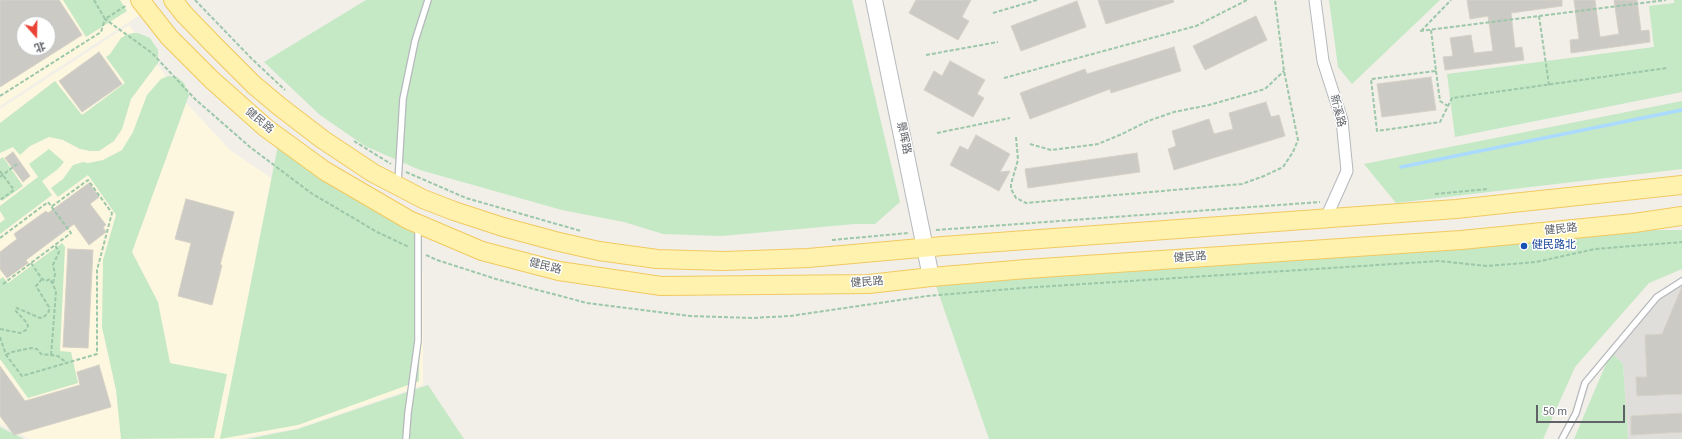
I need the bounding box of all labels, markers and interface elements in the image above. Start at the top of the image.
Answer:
north arrow [16,16,56,56]
text: 北 [32,38,48,56]
street label: 新溪路 [1327,93,1347,129]
street label: 健民路 [242,105,276,137]
street label: 景晖路 [893,120,913,156]
street label: 健民路 [1544,222,1578,238]
place label: 健民路北 [1532,239,1576,253]
marker: 健民路北 [1519,241,1529,251]
street label: 健民路 [1173,250,1207,266]
street label: 健民路 [527,257,563,277]
street label: 健民路 [850,275,884,291]
scale bar [1538,397,1627,423]
text: 50 m [1543,403,1567,420]

